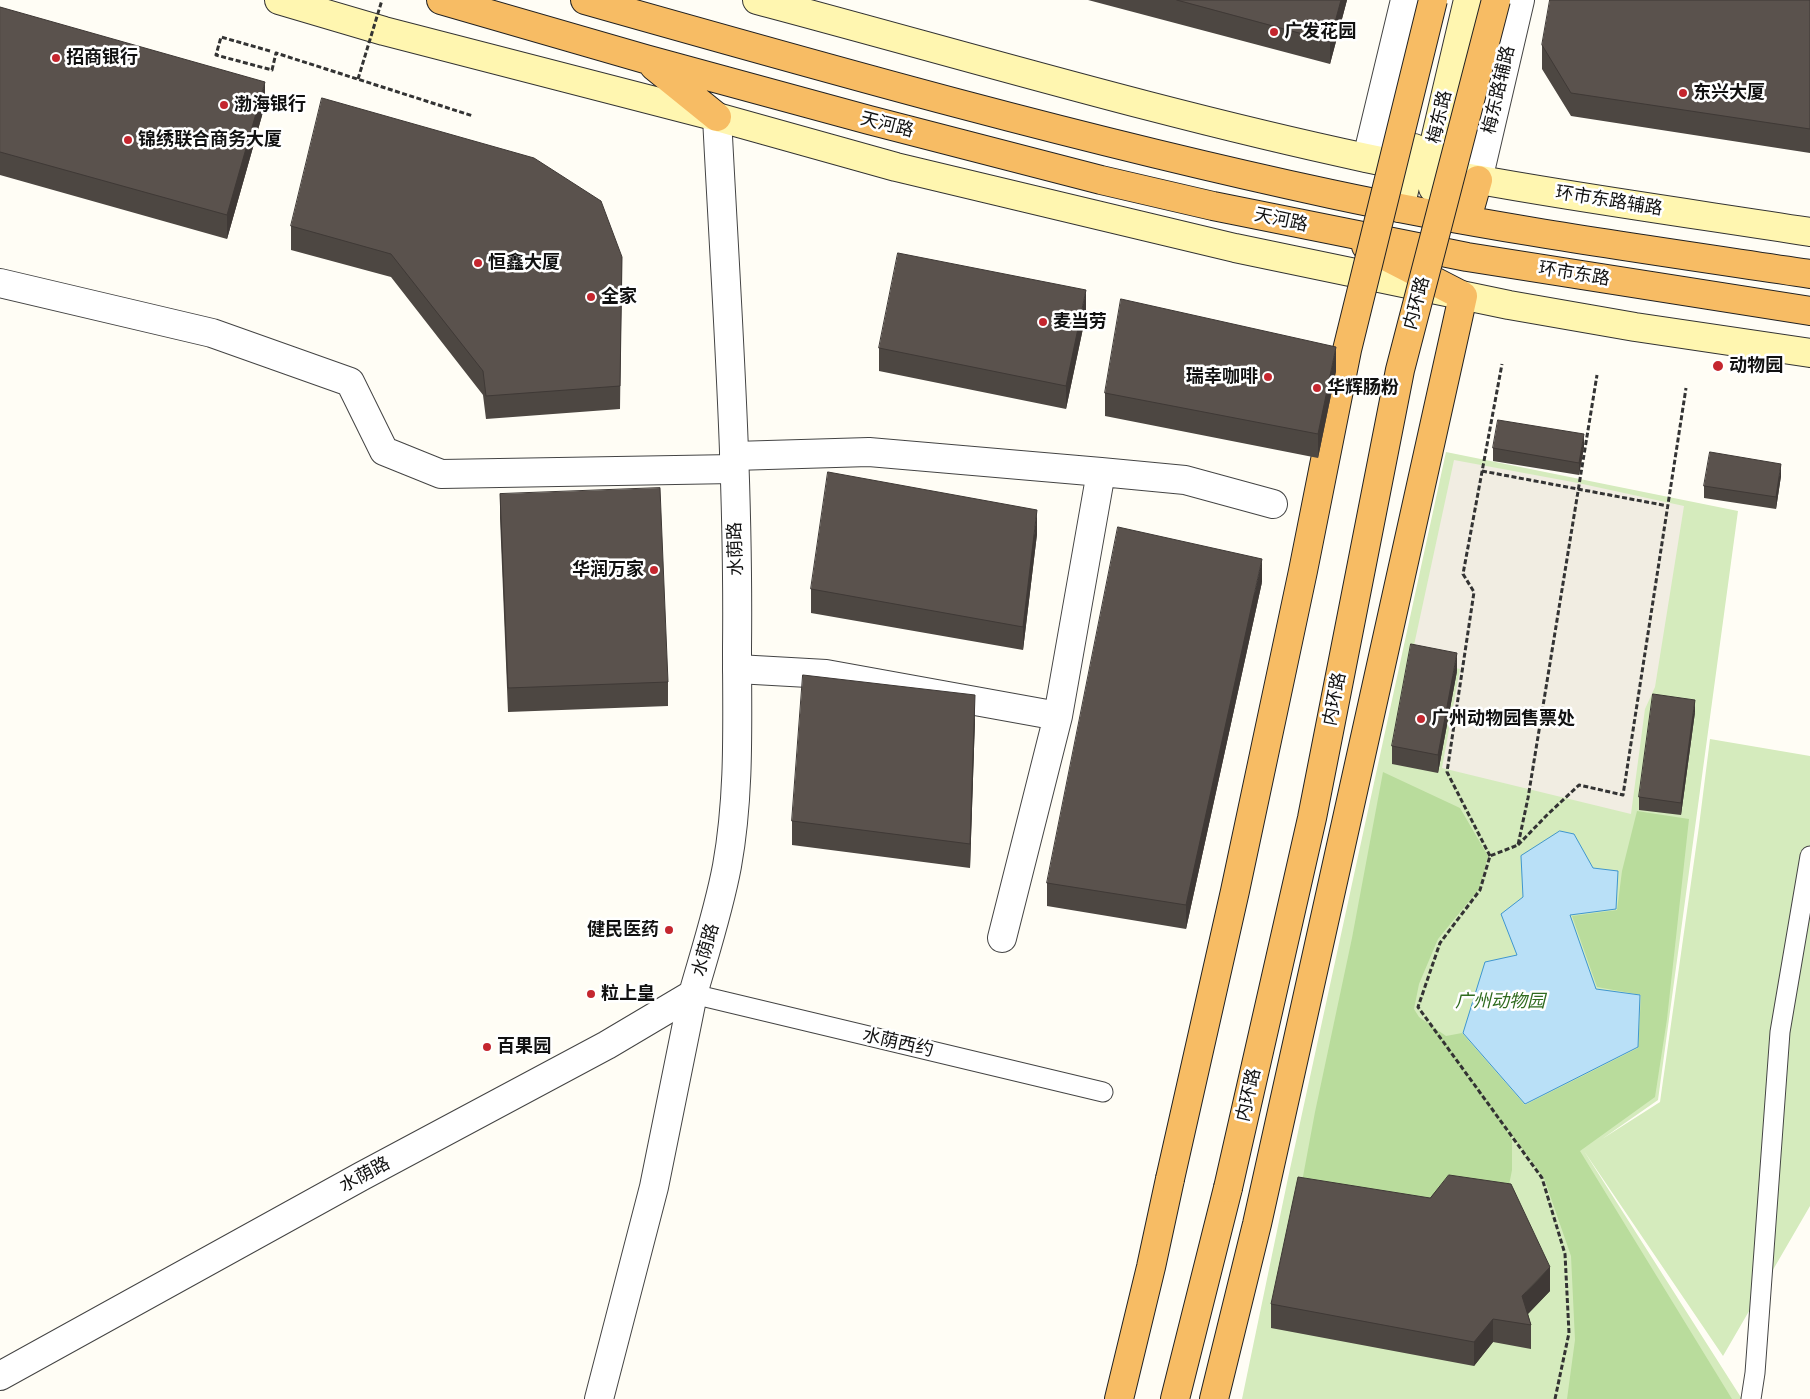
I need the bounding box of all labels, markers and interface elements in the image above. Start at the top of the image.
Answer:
place label: 广发花园 [1284,21,1356,43]
marker: 广发花园 [1268,26,1280,38]
street label: 梅东路辅路 [1478,44,1520,136]
place label: 招商银行 [66,47,138,69]
marker: 招商银行 [50,52,62,64]
place label: 东兴大厦 [1693,82,1765,104]
marker: 东兴大厦 [1677,87,1689,99]
street label: 梅东路 [1423,88,1457,146]
place label: 渤海银行 [234,94,306,116]
marker: 渤海银行 [218,99,230,111]
street label: 天河路 [858,108,916,142]
place label: 锦绣联合商务大厦 [138,129,282,151]
marker: 锦绣联合商务大厦 [122,134,134,146]
street label: 环市东路辅路 [1554,182,1664,220]
street label: 天河路 [1252,204,1310,236]
place label: 恒鑫大厦 [488,252,560,274]
marker: 恒鑫大厦 [472,257,484,269]
street label: 环市东路 [1537,258,1611,290]
street label: 内环路 [1400,274,1434,332]
place label: 全家 [601,286,637,308]
marker: 全家 [585,291,597,303]
place label: 麦当劳 [1053,311,1107,333]
marker: 麦当劳 [1037,316,1049,328]
place label: 动物园 [1729,355,1783,377]
marker: 动物园 [1711,359,1725,373]
place label: 瑞幸咖啡 [1186,366,1258,388]
marker: 瑞幸咖啡 [1262,371,1274,383]
place label: 华辉肠粉 [1327,377,1399,399]
marker: 华辉肠粉 [1311,382,1323,394]
street label: 水荫路 [724,522,748,576]
place label: 华润万家 [572,559,644,581]
marker: 华润万家 [648,564,660,576]
street label: 内环路 [1319,670,1351,728]
place label: 广州动物园售票处 [1431,708,1575,730]
marker: 广州动物园售票处 [1415,713,1427,725]
place label: 健民医药 [587,919,659,941]
street label: 水荫路 [688,921,724,979]
marker: 健民医药 [663,924,675,936]
place label: 粒上皇 [601,983,655,1005]
marker: 粒上皇 [585,988,597,1000]
park label: 广州动物园 [1455,991,1545,1013]
street label: 水荫西约 [860,1024,936,1062]
place label: 百果园 [497,1036,551,1058]
marker: 百果园 [481,1041,493,1053]
street label: 内环路 [1232,1066,1266,1124]
street label: 水荫路 [336,1153,394,1197]

